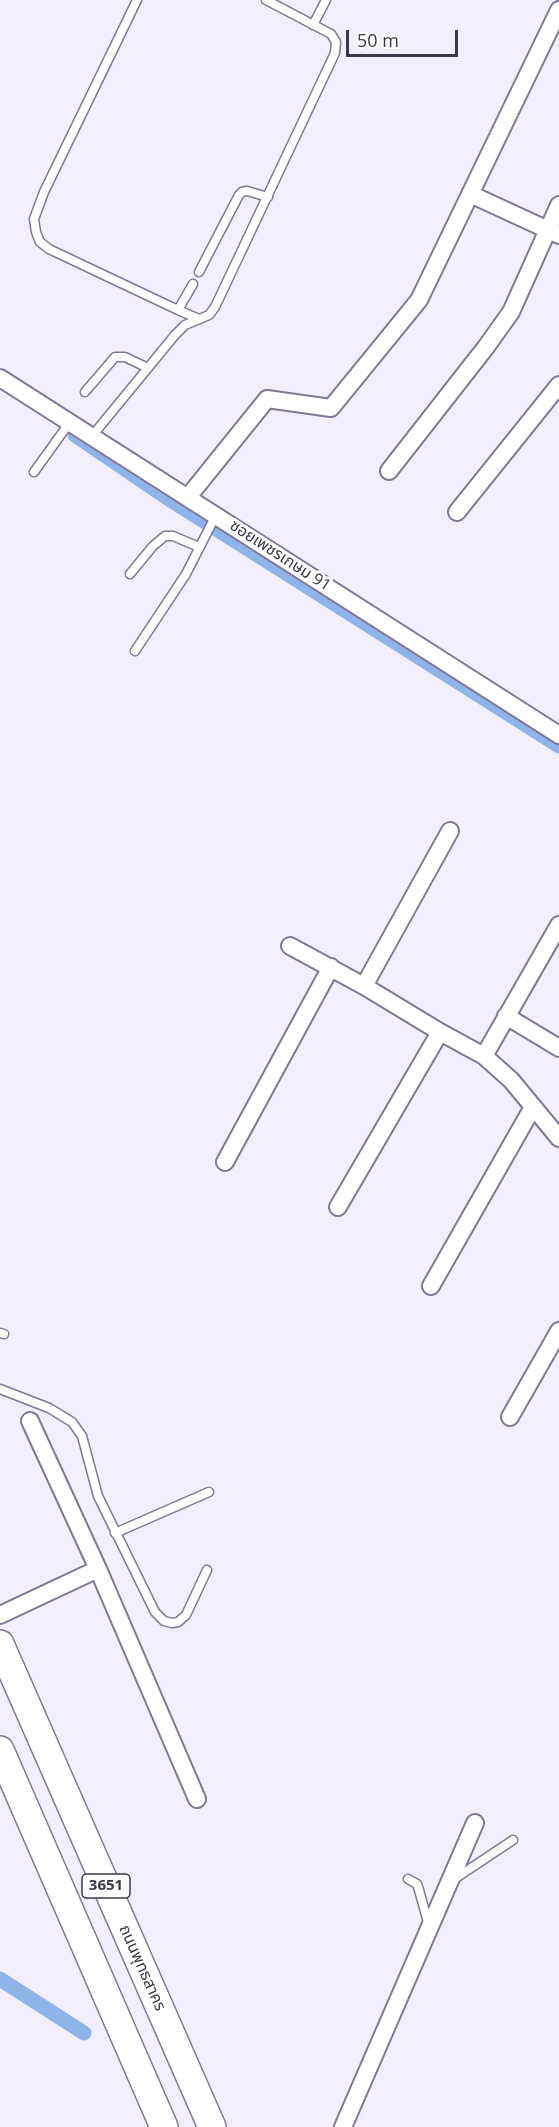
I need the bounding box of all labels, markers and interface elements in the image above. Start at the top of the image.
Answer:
scale bar [349,18,462,56]
text: 50 m [357,28,399,52]
street label: ซอยเพชรเกษม 91 [226,516,334,596]
road number: 3651 [82,1874,130,1898]
street label: ถนนพุทธสาคร [115,1922,169,2014]

